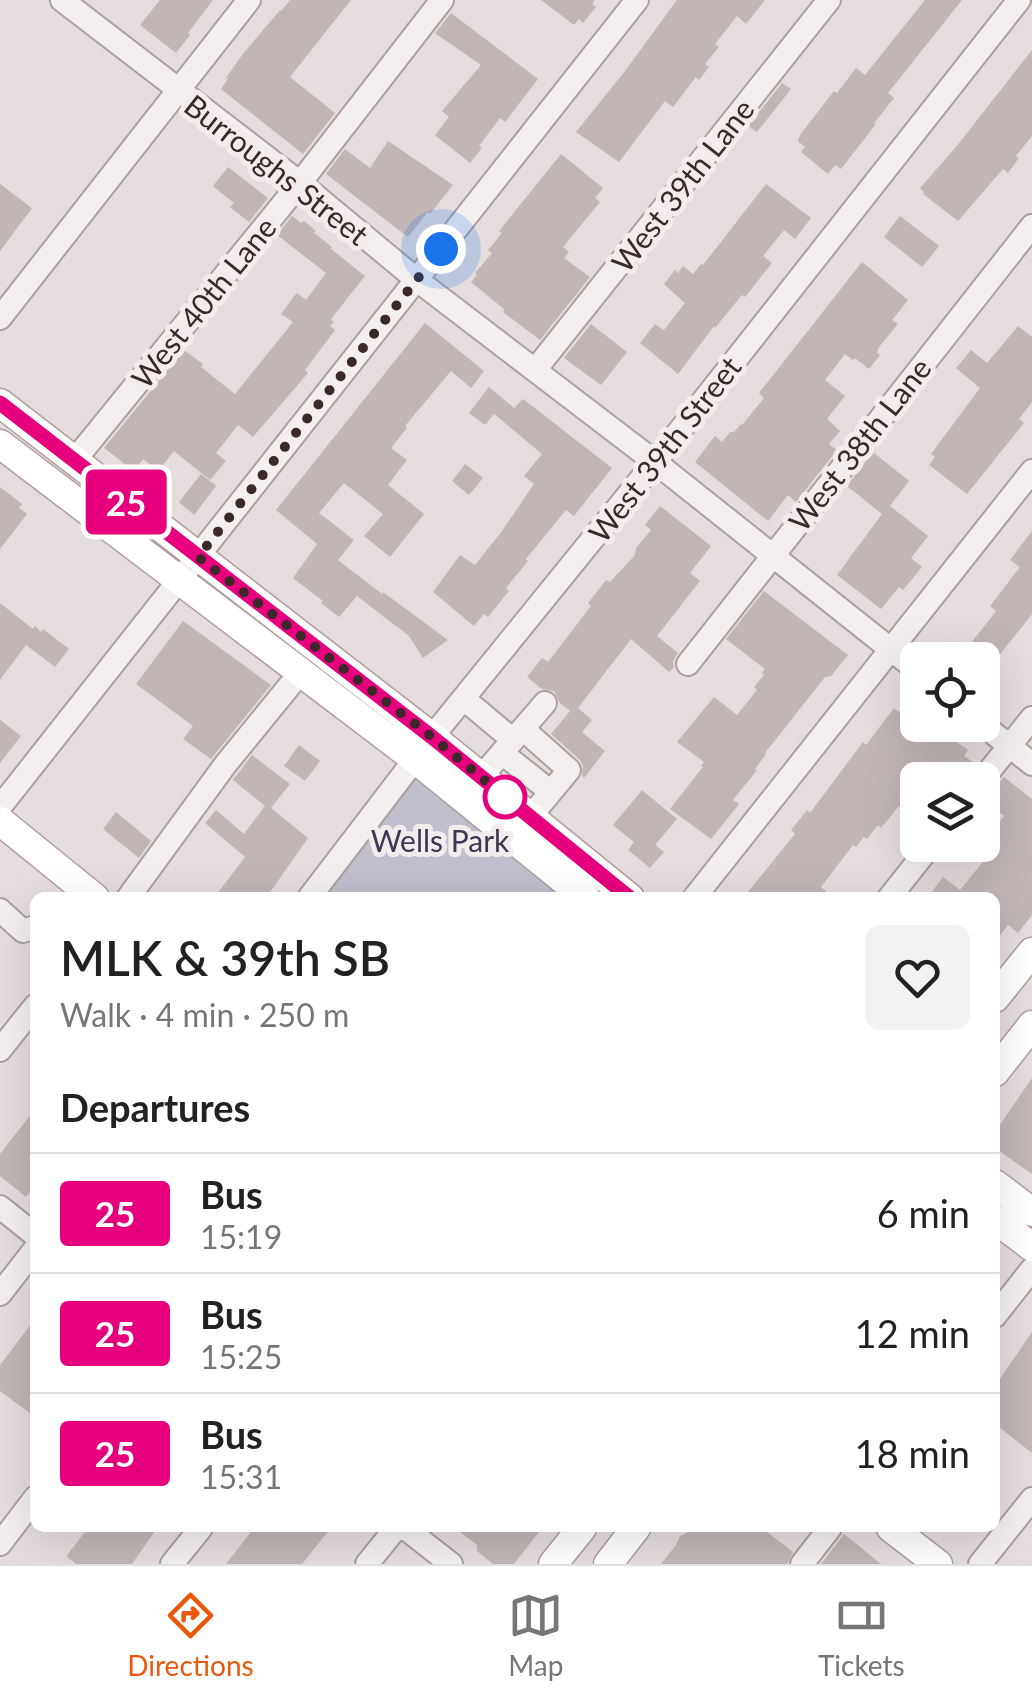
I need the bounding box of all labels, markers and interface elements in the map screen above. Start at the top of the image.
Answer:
street label: Burroughs Street [178,86,376,252]
street label: West 39th Lane [603,91,761,279]
street label: West 40th Lane [123,209,283,395]
your location [416,224,466,274]
street label: West 39th Street [580,349,748,549]
street label: West 38th Lane [780,350,938,538]
line badge: 25 [81,470,171,534]
text: 25 [106,481,146,523]
map controls [900,642,1000,862]
button: locate [900,642,1000,742]
button: layers [900,762,1000,862]
unlabelled marker [484,776,526,818]
park label: Wells Park [371,822,510,858]
button: heart [865,925,970,1030]
text: MLK & 39th SB [60,929,390,986]
text: Walk · 4 min · 250 m [60,995,349,1034]
text: Departures [60,1084,250,1130]
text: Bus [200,1171,263,1217]
text: 6 min [877,1190,970,1236]
text: 25 [95,1192,135,1234]
text: 15:19 [200,1217,282,1256]
text: Bus [200,1291,263,1337]
text: 12 min [855,1310,970,1356]
text: 25 [95,1312,135,1354]
text: 15:25 [200,1337,282,1376]
text: Bus [200,1411,263,1457]
text: 18 min [855,1430,970,1476]
text: 25 [95,1432,135,1474]
text: 15:31 [200,1457,282,1496]
tab: Directions [127,1588,254,1682]
tab: Map [508,1588,563,1682]
tab: Tickets [818,1588,905,1682]

